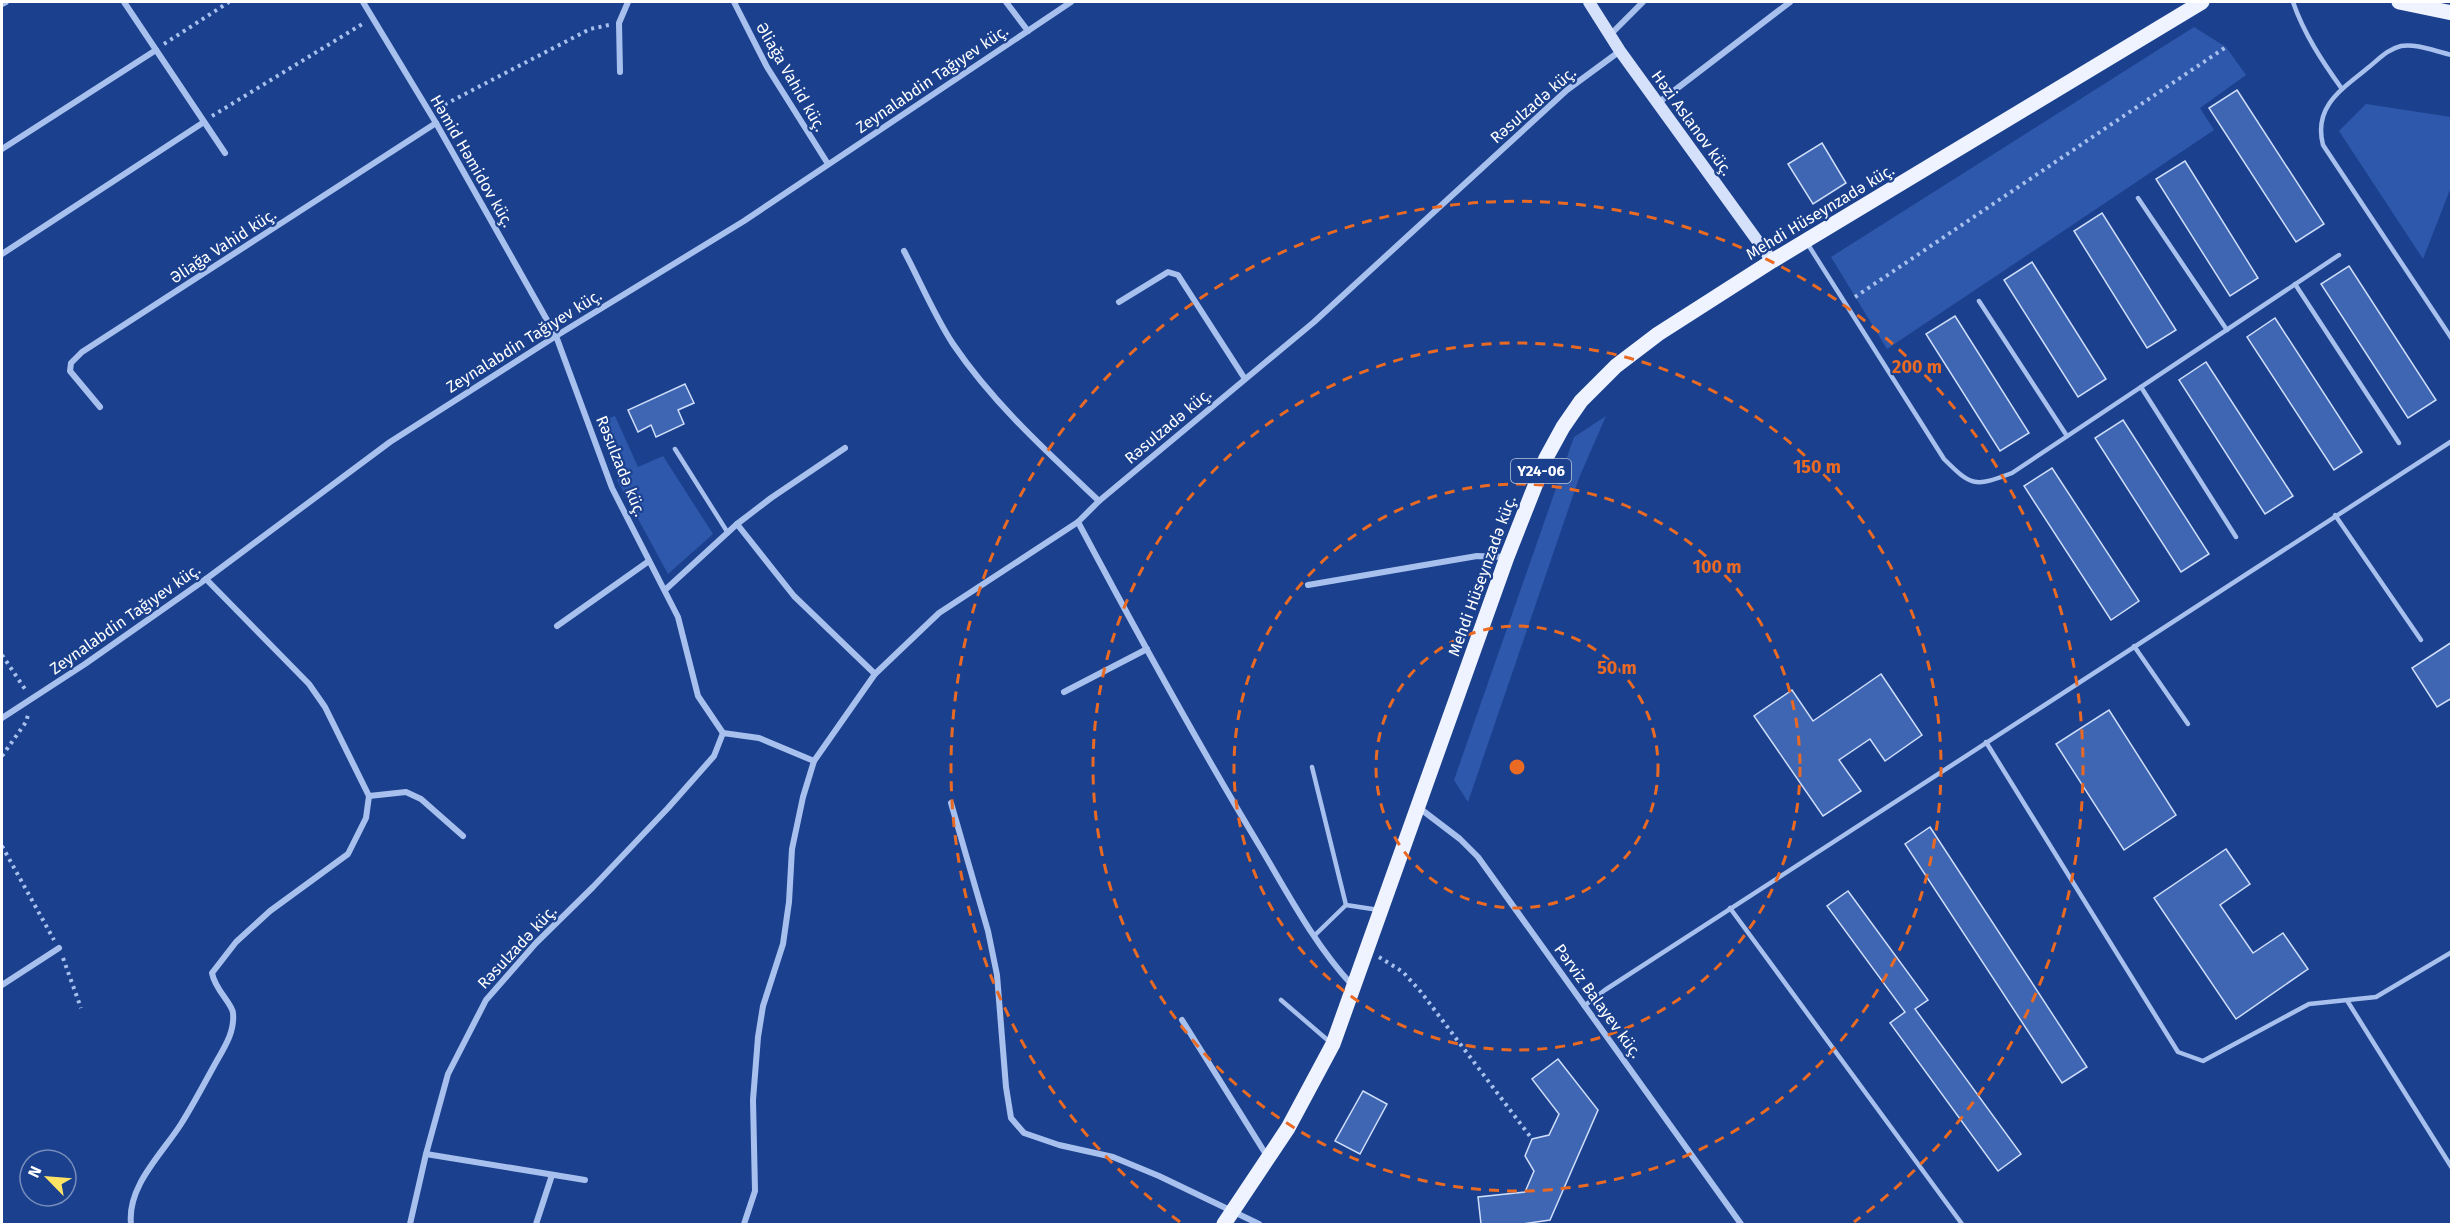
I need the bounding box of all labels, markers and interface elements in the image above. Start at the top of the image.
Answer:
street label: Əliağa Vahid küç. [751,19,830,136]
street label: Zeynalabdin Tağıyev küç. [852,21,1012,138]
street label: Rəsulzadə küç. [1486,63,1580,148]
street label: Həzi Aslanov küç. [1647,67,1737,180]
street label: Həmid Həmidov küç. [425,91,518,231]
street label: Mehdi Hüseynzadə küç. [1742,160,1898,265]
street label: Əliağa Vahid küç. [166,205,280,288]
street label: Zeynalabdin Tağıyev küç. [443,285,606,397]
text: 200 m [1892,356,1942,378]
street label: Rəsulzadə küç. [1121,384,1216,468]
street label: Rəsulzadə küç. [591,413,650,520]
text: 150 m [1793,456,1841,478]
road number: Y24-06 [1511,459,1571,483]
street label: Mehdi Hüseynzadə küç. [1444,493,1521,659]
text: 100 m [1693,556,1741,578]
street label: Zeynalabdin Tağıyev küç. [46,560,205,679]
text: 50 m [1597,657,1637,679]
centre of rings [1507,757,1527,777]
street label: Rəsulzadə küç. [474,901,561,993]
street label: Pərviz Balayev küç. [1549,940,1646,1062]
north arrow [18,1148,78,1208]
text: N [24,1163,46,1181]

